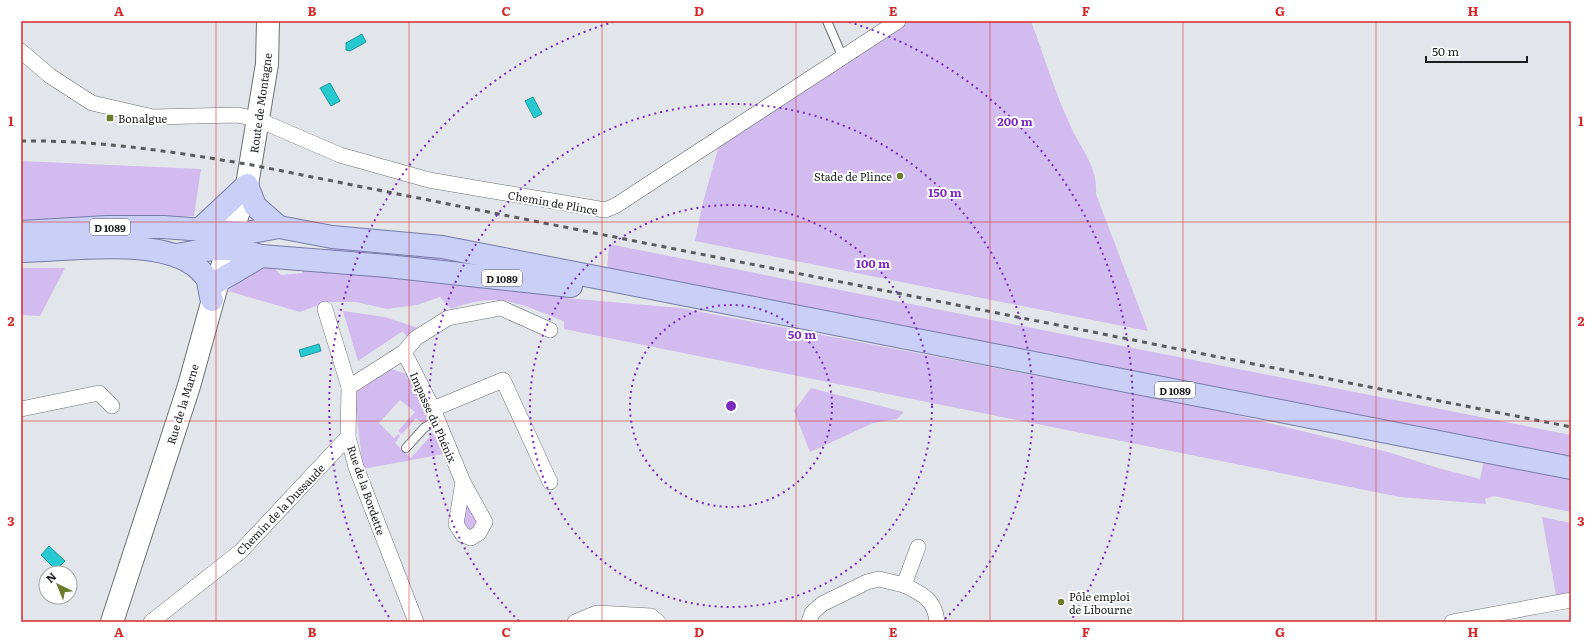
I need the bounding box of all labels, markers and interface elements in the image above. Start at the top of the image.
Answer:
text: A [114,1,124,20]
text: B [308,1,317,20]
text: C [501,1,511,20]
text: D [694,1,704,20]
text: E [889,1,898,20]
text: F [1082,1,1090,20]
text: G [1275,1,1285,20]
text: H [1468,1,1479,20]
scale bar [1426,38,1527,64]
text: 50 m [1432,42,1459,60]
street label: Route de Montagne [245,52,275,154]
place label: Bonalgue [118,110,168,126]
text: 1 [8,111,14,130]
text: 1 [1578,111,1584,130]
text: 200 m [997,112,1033,130]
marker: Bonalgue [105,113,115,123]
place label: Stade de Plince [814,168,892,184]
marker: Stade de Plince [895,171,905,181]
text: 150 m [928,183,962,201]
street label: Chemin de Plince [507,186,600,218]
road number: D 1089 [90,219,130,235]
text: 100 m [856,254,890,272]
road number: D 1089 [482,270,522,286]
text: 2 [8,311,15,330]
text: 2 [1578,311,1585,330]
text: 50 m [788,325,816,343]
street label: Rue de la Marne [162,361,202,446]
street label: Impasse du Phénix [407,369,462,466]
road number: D 1089 [1155,382,1195,398]
centre of rings [724,399,738,413]
street label: Rue de la Bordette [344,443,390,537]
street label: Chemin de la Dussaude [232,460,328,558]
text: 3 [7,511,15,530]
text: 3 [1577,511,1585,530]
north arrow [38,565,78,605]
text: N [42,568,59,586]
place label: Pôle emploi de Libourne [1069,588,1132,617]
marker: Pôle emploi de Libourne [1056,597,1066,607]
text: A [114,622,124,641]
text: B [308,622,317,641]
text: C [501,622,511,641]
text: D [694,622,704,641]
text: E [889,622,898,641]
text: F [1082,622,1090,641]
text: G [1275,622,1285,641]
text: H [1468,622,1479,641]

